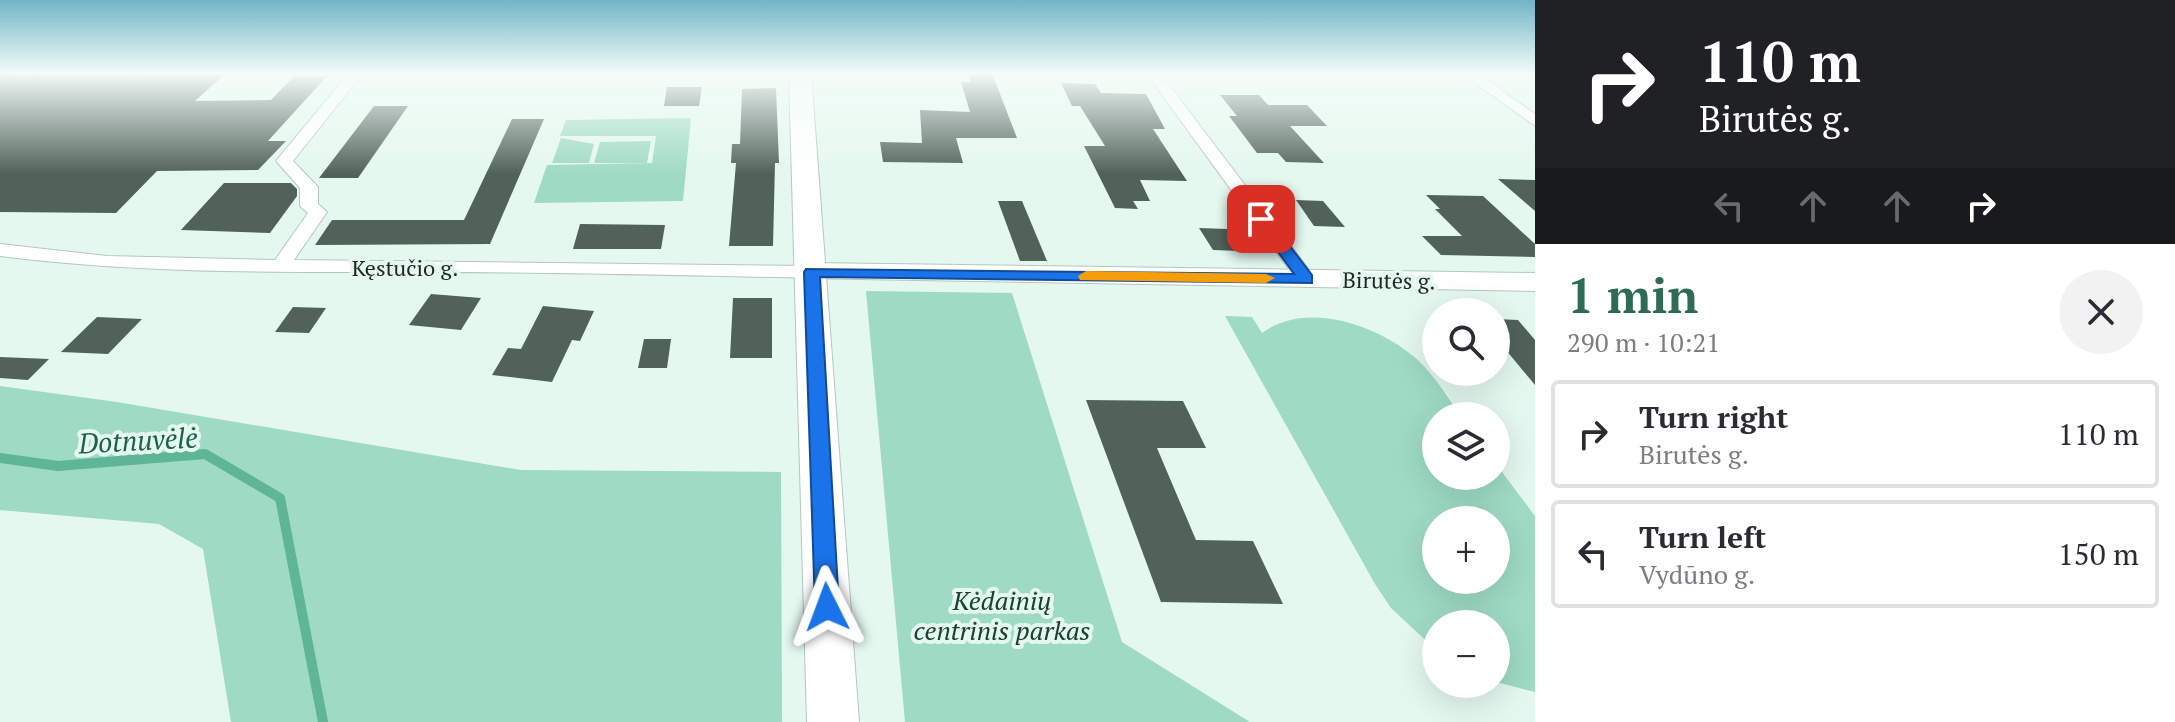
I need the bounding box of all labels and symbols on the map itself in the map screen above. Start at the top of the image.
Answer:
pin [1227,185,1295,253]
street label: Kęstučio g. [352,253,458,282]
street label: Birutės g. [1342,265,1436,295]
water label: Dotnuvėlė [76,418,199,462]
position arrow [785,565,869,649]
park label: Kėdainių centrinis parkas [914,583,1091,647]

